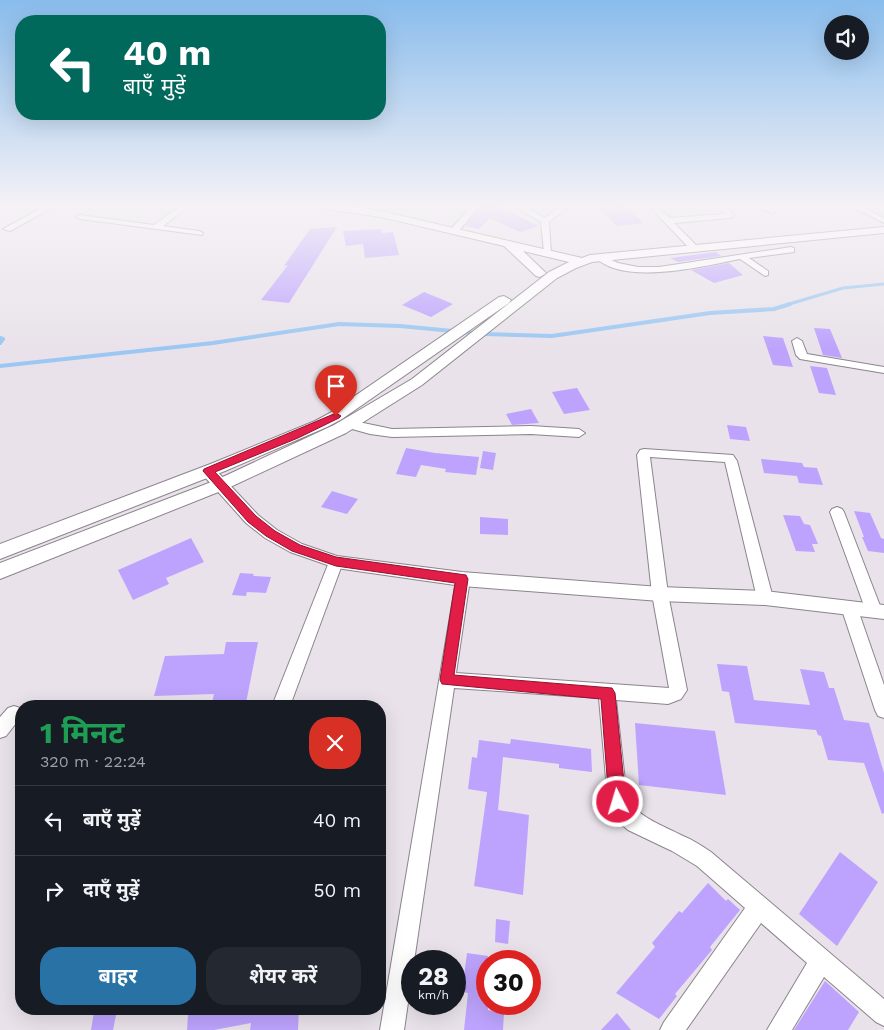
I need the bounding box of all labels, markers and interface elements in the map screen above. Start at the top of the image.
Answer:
map controls [824,15,869,60]
button: sound [824,15,869,60]
text: 40 m [123,32,211,74]
icon: left [40,35,105,100]
text: बाएँ मुड़ें [123,74,186,99]
pin [315,365,357,416]
icon: arrive [322,372,350,400]
text: 1 मिनट [40,715,124,750]
button: close [309,717,361,769]
text: 320 m · 22:24 [40,752,146,771]
position arrow [591,775,643,827]
icon: left [40,807,68,835]
text: बाएँ मुड़ें [83,808,141,831]
text: 40 m [313,809,361,832]
icon: right [40,877,68,905]
text: दाएँ मुड़ें [83,878,139,901]
text: 50 m [314,879,361,902]
button: बाहर [40,947,196,1005]
button: शेयर करें [206,947,361,1005]
speed limit sign: 30 [476,950,541,1015]
text: 28 [418,962,449,991]
text: km/h [418,988,449,1002]

